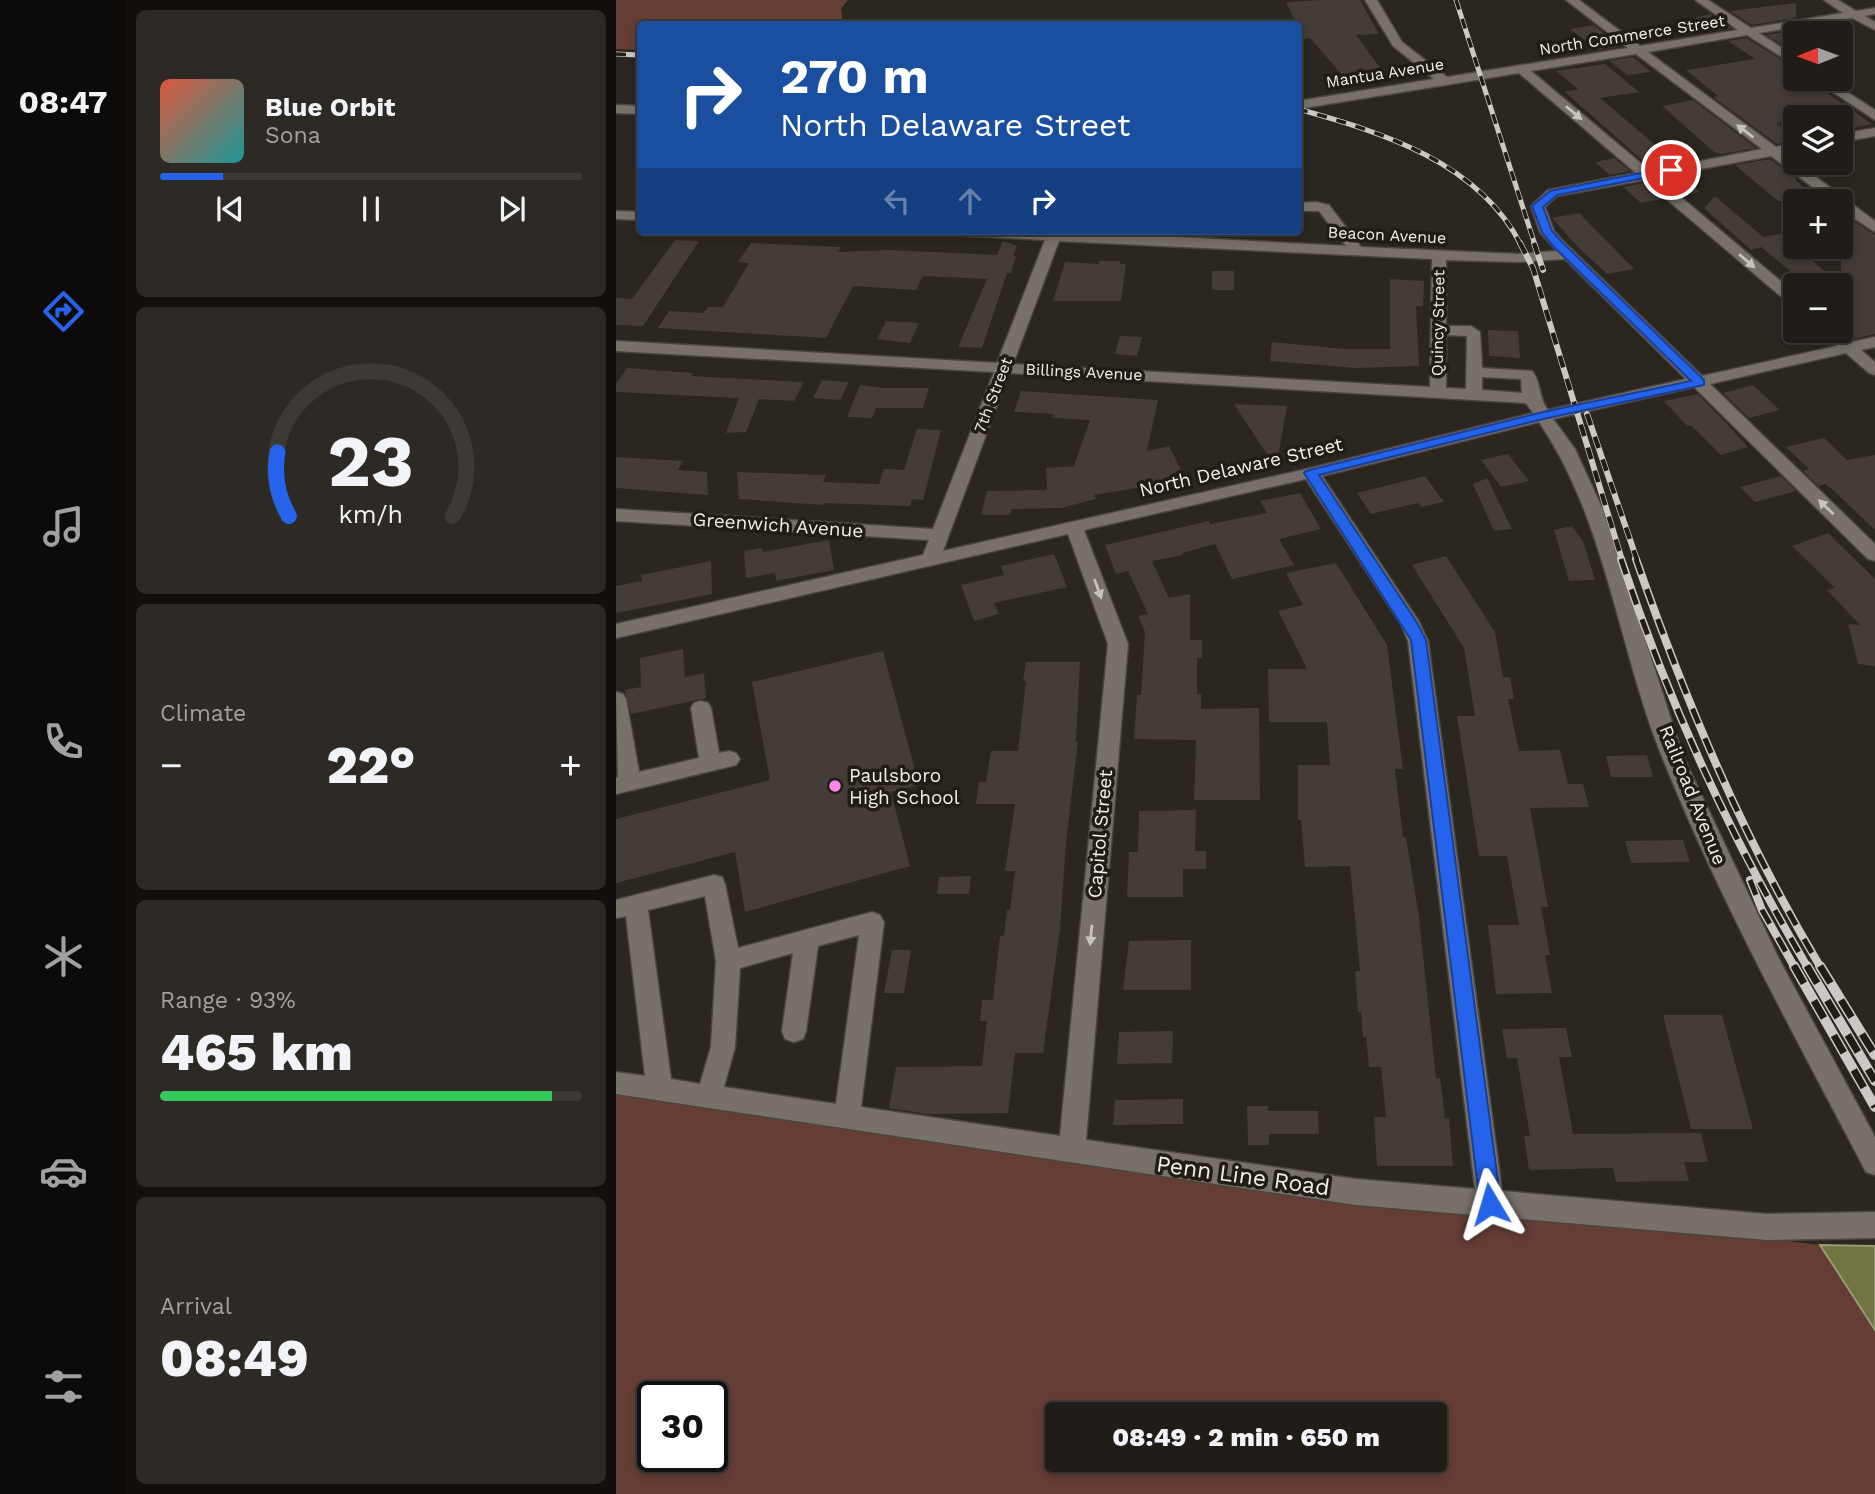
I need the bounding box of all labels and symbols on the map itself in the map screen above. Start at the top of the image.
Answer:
street label: North Commerce Street [1538,11,1726,59]
north arrow [1783,21,1853,91]
street label: Mantua Avenue [1325,54,1445,92]
one-way arrow [1565,105,1583,121]
one-way arrow [1737,123,1755,138]
pin [1641,140,1701,200]
street label: Beacon Avenue [1327,222,1447,248]
one-way arrow [1738,253,1756,269]
street label: Quincy Street [1428,269,1448,376]
street label: 7th Street [970,354,1016,435]
street label: Billings Avenue [1025,359,1143,385]
street label: North Delaware Street [1137,432,1345,502]
one-way arrow [1818,498,1835,515]
street label: Greenwich Avenue [692,508,864,542]
one-way arrow [1093,579,1104,600]
street label: Railroad Avenue [1654,722,1732,868]
place label: Paulsboro High School [849,764,960,809]
street label: Capitol Street [1083,769,1117,899]
marker: Paulsboro High School [827,778,843,794]
one-way arrow [1085,924,1096,946]
street label: Penn Line Road [1155,1150,1331,1202]
position arrow [1453,1167,1527,1241]
speed limit sign: 30 [637,1381,728,1472]

